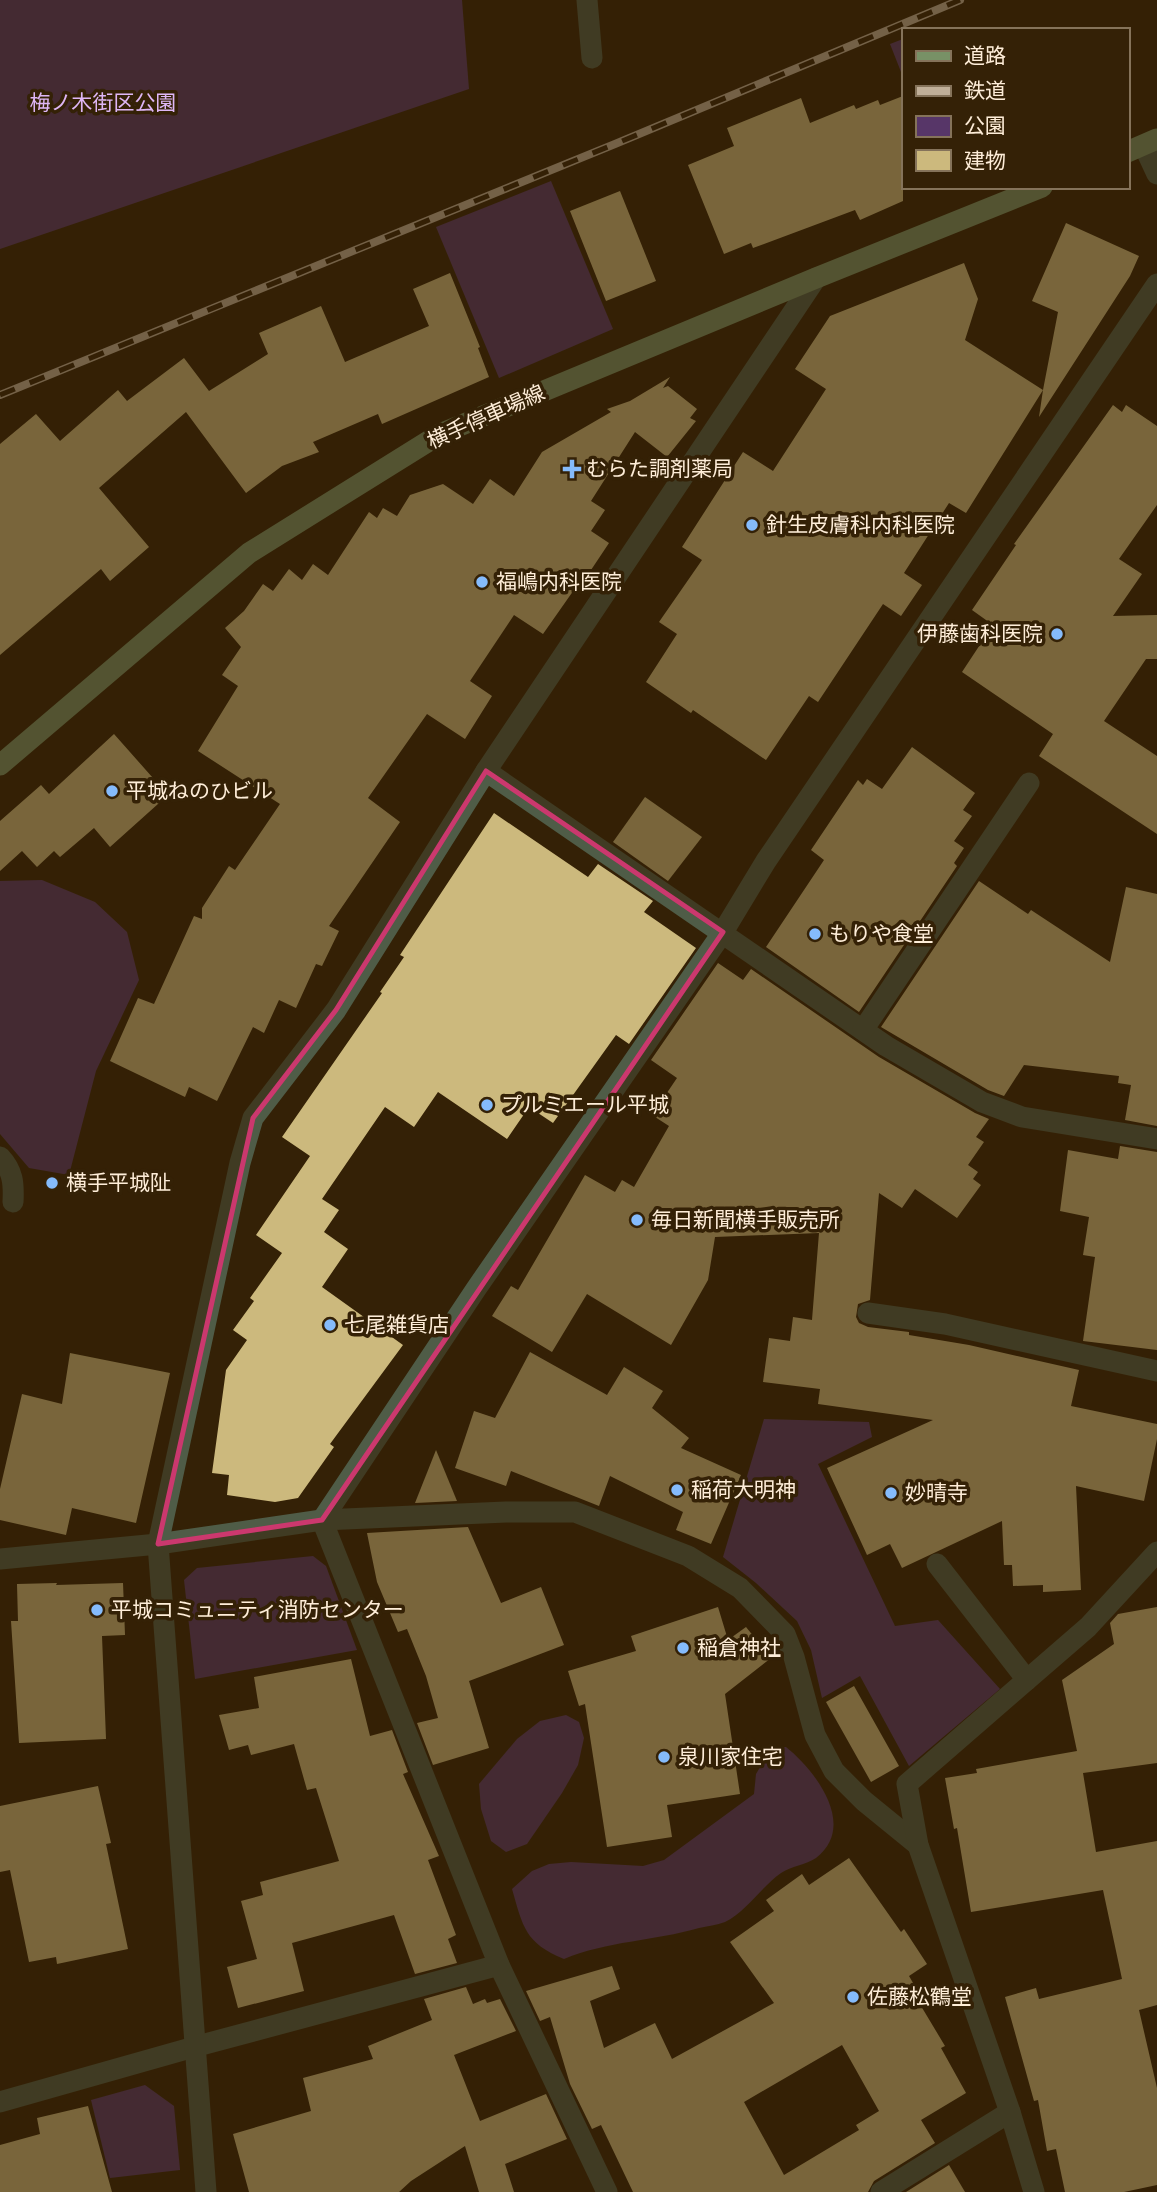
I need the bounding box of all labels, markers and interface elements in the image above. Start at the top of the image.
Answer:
legend [902,28,1129,189]
text: 道路 [964,44,1006,68]
text: 鉄道 [964,79,1006,103]
park label: 梅ノ木街区公園 [30,91,177,115]
text: 公園 [964,114,1006,138]
text: 建物 [964,149,1006,173]
street label: 横手停車場線 [424,380,548,454]
place label: むらた調剤薬局 [586,457,733,481]
marker: むらた調剤薬局 [564,461,580,477]
place label: 針生皮膚科内科医院 [766,513,955,537]
marker: 針生皮膚科内科医院 [744,517,760,533]
place label: 福嶋内科医院 [496,570,622,594]
marker: 福嶋内科医院 [474,574,490,590]
place label: 伊藤歯科医院 [917,622,1043,646]
marker: 伊藤歯科医院 [1049,626,1065,642]
place label: 平城ねのひビル [126,779,273,803]
marker: 平城ねのひビル [104,783,120,799]
place label: もりや食堂 [829,922,934,946]
marker: もりや食堂 [807,926,823,942]
place label: プルミエール平城 [501,1093,669,1117]
marker: プルミエール平城 [479,1097,495,1113]
place label: 横手平城阯 [66,1171,171,1195]
marker: 横手平城阯 [44,1175,60,1191]
place label: 毎日新聞横手販売所 [651,1208,840,1232]
marker: 毎日新聞横手販売所 [629,1212,645,1228]
place label: 七尾雑貨店 [344,1313,449,1337]
marker: 七尾雑貨店 [322,1317,338,1333]
place label: 稲荷大明神 [691,1478,796,1502]
place label: 妙晴寺 [905,1481,968,1505]
marker: 稲荷大明神 [669,1482,685,1498]
marker: 妙晴寺 [883,1485,899,1501]
place label: 平城コミュニティ消防センター [111,1598,404,1622]
marker: 平城コミュニティ消防センター [89,1602,105,1618]
place label: 稲倉神社 [697,1636,781,1660]
marker: 稲倉神社 [675,1640,691,1656]
place label: 泉川家住宅 [678,1745,783,1769]
marker: 泉川家住宅 [656,1749,672,1765]
place label: 佐藤松鶴堂 [867,1985,972,2009]
marker: 佐藤松鶴堂 [845,1989,861,2005]

